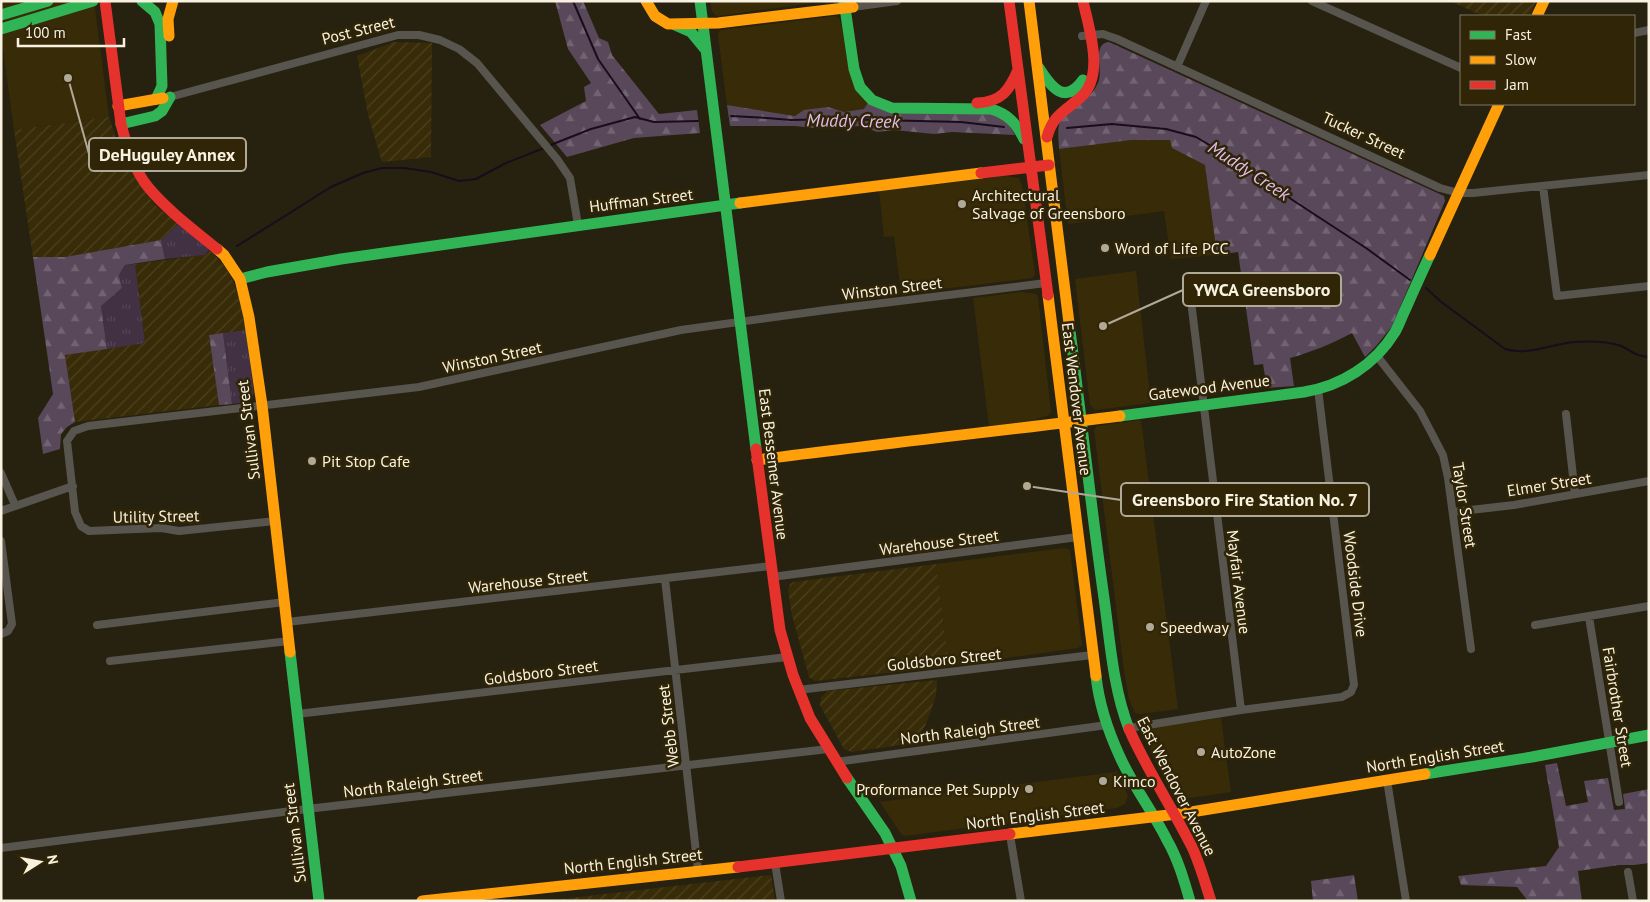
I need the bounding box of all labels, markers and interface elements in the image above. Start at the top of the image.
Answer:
street label: Post Street [320,11,397,49]
scale bar [18,15,124,47]
legend [1460,15,1635,105]
text: 100 m [25,23,66,42]
text: Fast [1505,25,1532,44]
text: Slow [1505,50,1536,69]
text: Jam [1504,75,1529,94]
street label: Tucker Street [1319,107,1409,163]
water label: Muddy Creek [806,108,901,133]
water label: Muddy Creek [1204,136,1295,206]
callout: DeHuguley Annex [89,138,246,171]
text: DeHuguley Annex [99,143,236,166]
street label: Huffman Street [588,184,695,216]
place label: Architectural Salvage of Greensboro [972,185,1126,223]
marker: Architectural Salvage of Greensboro [956,198,968,210]
place label: Word of Life PCC [1115,238,1229,258]
marker: Word of Life PCC [1099,242,1111,254]
street label: Winston Street [841,272,944,304]
callout: YWCA Greensboro [1183,273,1341,306]
text: YWCA Greensboro [1193,278,1331,301]
street label: East Wendover Avenue [1058,321,1096,477]
street label: Winston Street [441,337,544,377]
street label: Gatewood Avenue [1147,370,1271,404]
street label: Sullivan Street [232,378,264,481]
street label: East Bessemer Avenue [755,387,793,541]
place label: Pit Stop Cafe [322,451,410,471]
marker: Pit Stop Cafe [306,455,318,467]
street label: Taylor Street [1448,461,1482,550]
street label: Elmer Street [1505,467,1593,501]
callout: Greensboro Fire Station No. 7 [1121,483,1369,516]
text: Greensboro Fire Station No. 7 [1132,488,1358,511]
street label: Utility Street [113,505,200,527]
street label: Warehouse Street [878,525,1000,559]
street label: Mayfair Avenue [1223,529,1255,635]
street label: Woodside Drive [1340,530,1372,638]
street label: Warehouse Street [467,565,589,597]
place label: Speedway [1160,617,1230,637]
marker: Speedway [1144,621,1156,633]
street label: Goldsboro Street [886,643,1003,675]
street label: Fairbrother Street [1599,645,1637,769]
street label: Goldsboro Street [483,655,600,689]
street label: Webb Street [653,683,683,768]
street label: North Raleigh Street [899,711,1042,748]
street label: East Wendover Avenue [1133,713,1221,859]
street label: North English Street [1365,735,1506,777]
place label: AutoZone [1211,742,1276,762]
marker: AutoZone [1195,746,1207,758]
street label: North Raleigh Street [342,764,485,801]
place label: Kimco [1113,771,1155,791]
marker: Kimco [1097,775,1109,787]
place label: Proformance Pet Supply [856,779,1020,799]
street label: Sullivan Street [278,781,310,884]
marker: Proformance Pet Supply [1023,783,1035,795]
street label: North English Street [965,797,1106,833]
north arrow [15,837,65,887]
street label: North English Street [563,844,704,878]
text: N [43,853,62,866]

